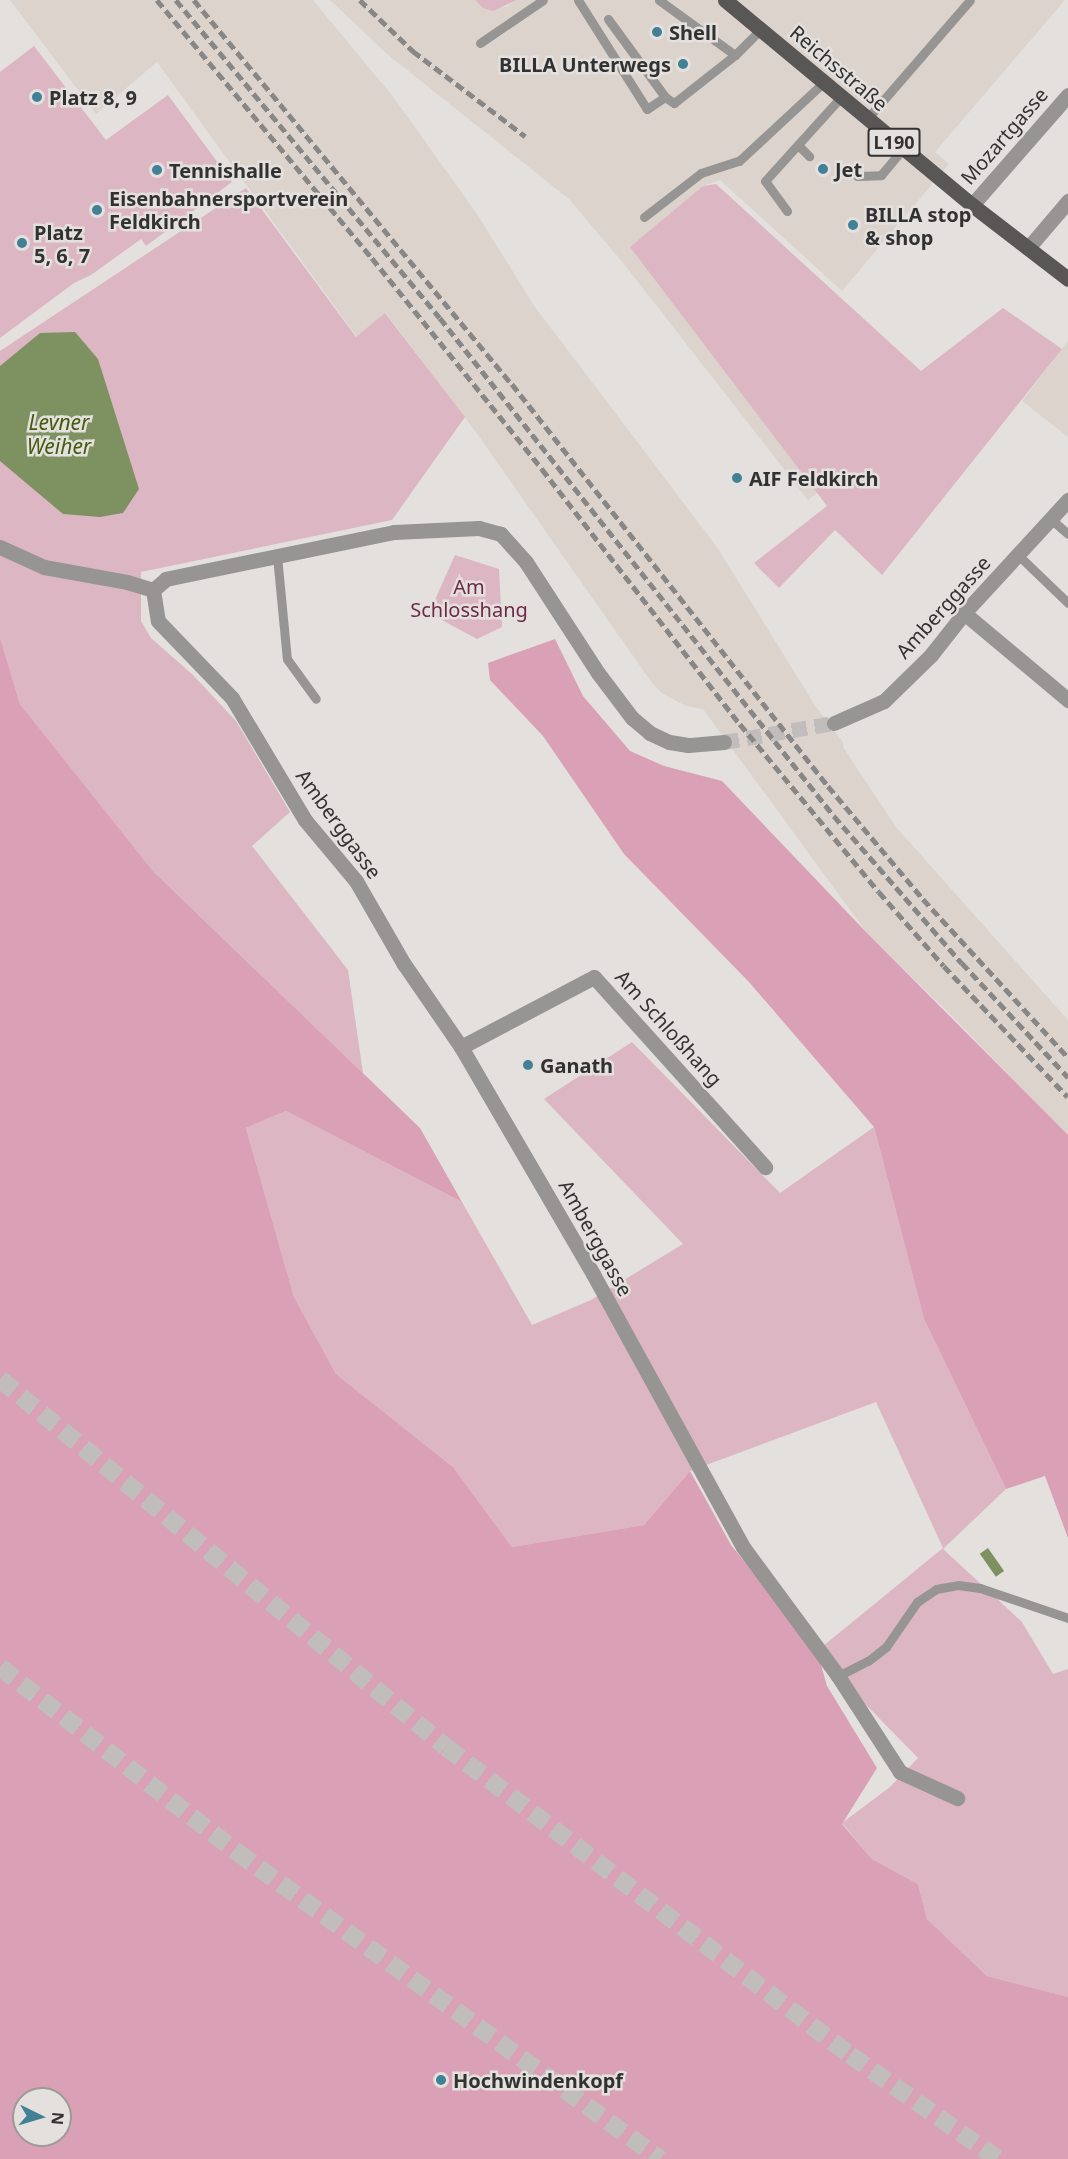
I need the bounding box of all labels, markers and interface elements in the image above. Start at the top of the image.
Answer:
place label: Shell [669,20,717,44]
street label: Reichsstraße [785,20,893,116]
marker: Shell [650,25,664,39]
place label: BILLA Unterwegs [499,52,671,76]
marker: BILLA Unterwegs [676,57,690,71]
street label: Mozartgasse [956,83,1052,189]
place label: Platz 8, 9 [49,85,137,109]
marker: Platz 8, 9 [30,90,44,104]
road number: L190 [867,127,921,157]
place label: Jet [835,157,862,181]
place label: Tennishalle [169,158,282,182]
marker: Jet [816,162,830,176]
marker: Tennishalle [150,163,164,177]
place label: Eisenbahnersportverein Feldkirch [109,186,348,233]
place label: BILLA stop & shop [865,202,971,249]
marker: Eisenbahnersportverein Feldkirch [90,203,104,217]
marker: BILLA stop & shop [846,218,860,232]
place label: Platz 5, 6, 7 [34,220,90,267]
marker: Platz 5, 6, 7 [15,236,29,250]
water label: Levner Weiher [27,409,91,459]
place label: AIF Feldkirch [749,466,879,490]
marker: AIF Feldkirch [730,471,744,485]
street label: Amberggasse [891,551,995,663]
park label: Am Schlosshang [410,575,528,622]
street label: Amberggasse [291,765,387,883]
street label: Am Schloßhang [611,965,727,1091]
place label: Ganath [540,1053,613,1077]
marker: Ganath [521,1058,535,1072]
street label: Amberggasse [554,1176,638,1300]
place label: Hochwindenkopf [453,2068,623,2092]
marker: Hochwindenkopf [434,2073,448,2087]
north arrow [12,2087,72,2147]
text: N [46,2111,69,2126]

